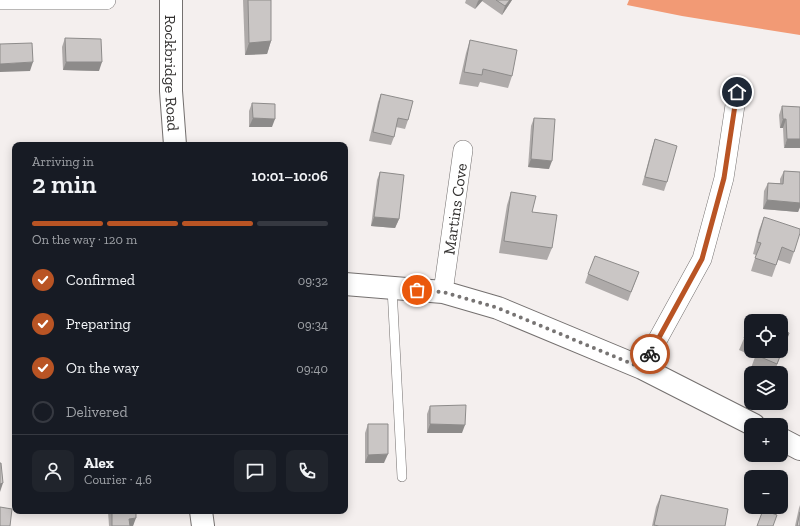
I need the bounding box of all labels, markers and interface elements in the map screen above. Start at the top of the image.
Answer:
street label: Rockbridge Road [162,15,183,132]
pin [720,75,754,109]
icon: home [726,81,748,103]
text: Arriving in [32,154,94,169]
street label: Martins Cove [439,162,471,256]
text: 10:01–10:06 [252,167,328,185]
text: 2 min [32,168,96,200]
text: On the way · 120 m [32,232,137,247]
icon: check [32,269,54,291]
text: Confirmed [66,271,135,289]
text: 09:32 [298,273,328,288]
pin [400,273,434,307]
icon: bag [406,279,428,301]
icon: check [32,313,54,335]
map controls [744,314,788,514]
button: locate [744,314,788,358]
text: Preparing [66,315,131,333]
text: 09:34 [297,317,328,332]
courier [630,334,670,374]
icon: bike [639,343,661,365]
icon: check [32,357,54,379]
text: On the way [66,359,139,377]
text: 09:40 [296,361,328,376]
button: layers [744,366,788,410]
text: Delivered [66,403,128,421]
button: + [744,418,788,462]
button: person [32,450,74,492]
button: chat [234,450,276,492]
button: phone [286,450,328,492]
text: Alex [84,454,114,472]
button: − [744,470,788,514]
text: Courier · 4.6 [84,472,152,487]

